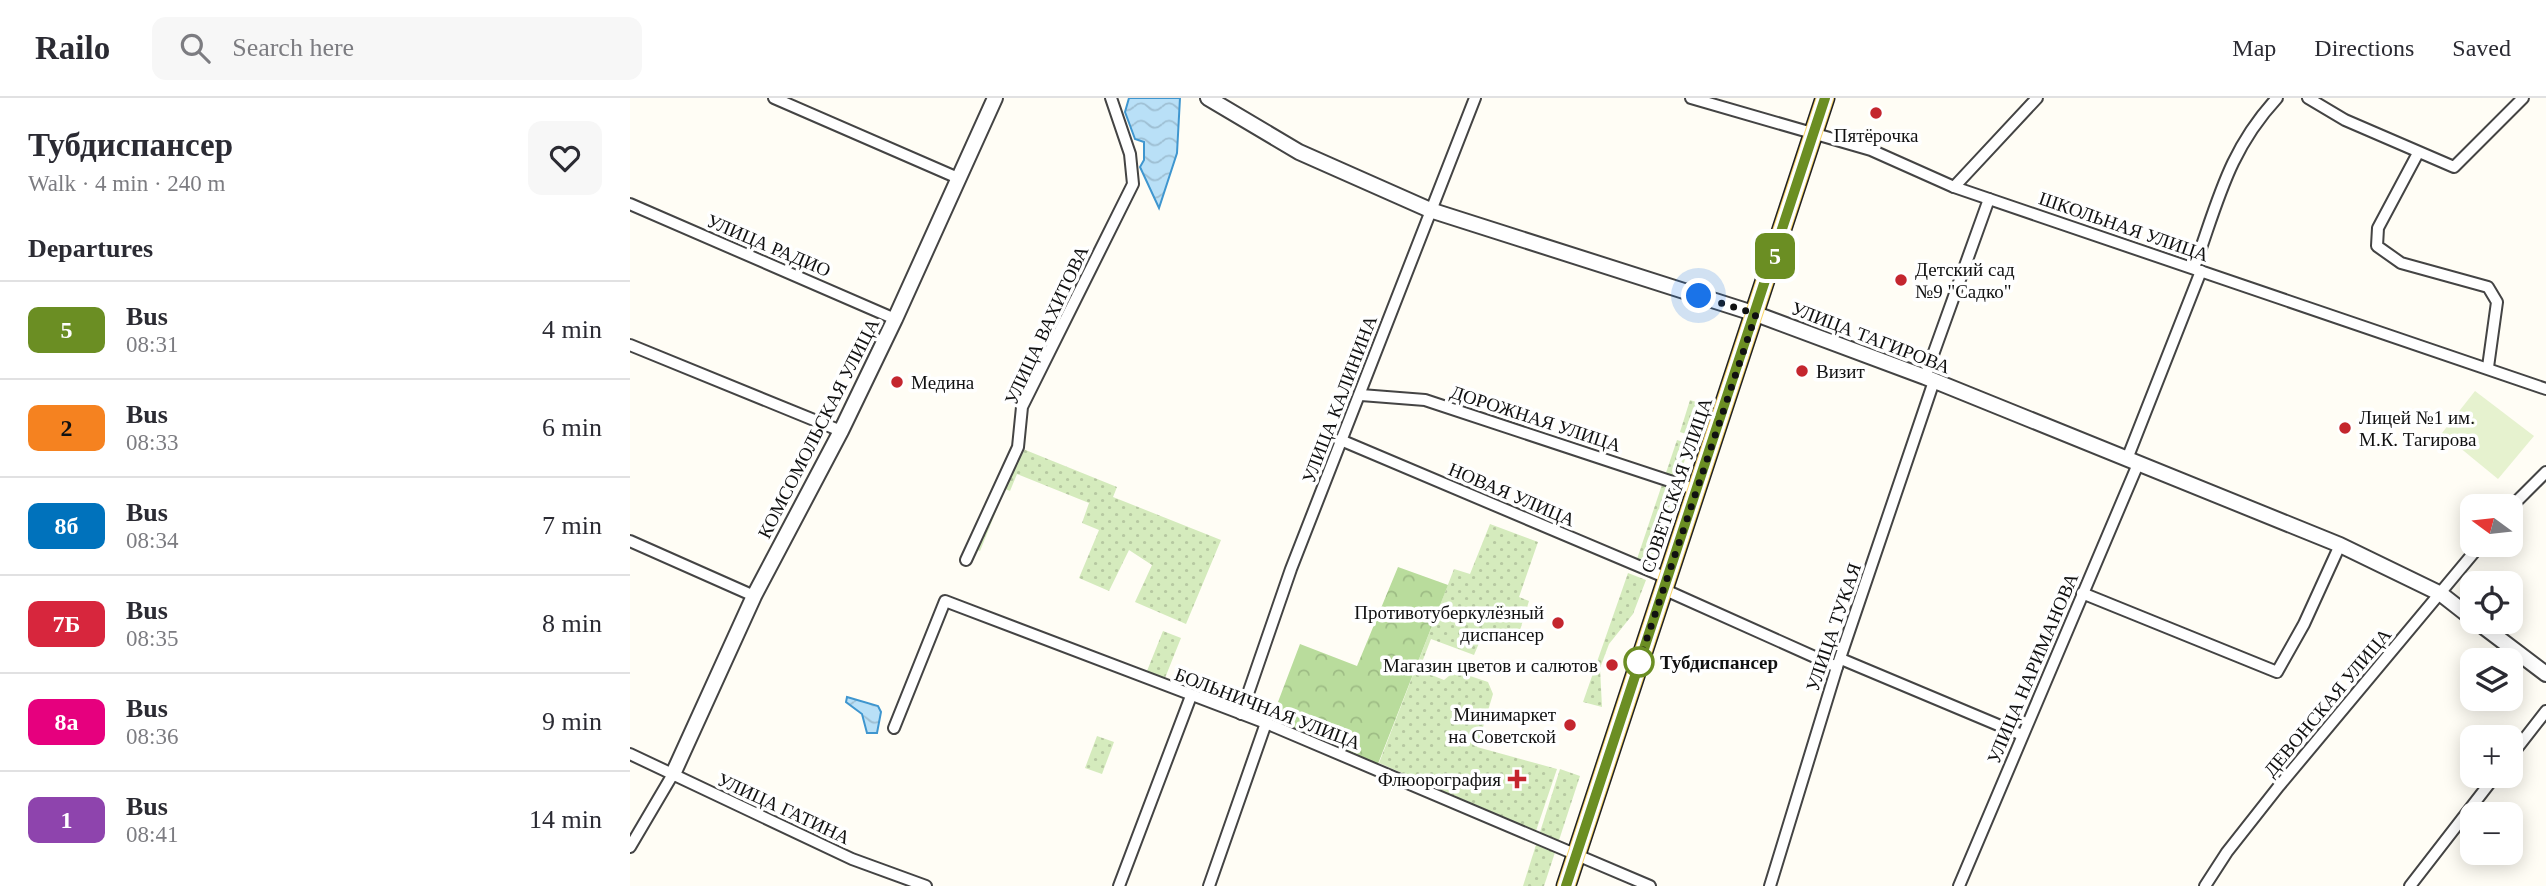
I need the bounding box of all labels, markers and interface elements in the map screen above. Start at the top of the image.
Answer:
search box [152,17,642,80]
icon: search [176,29,214,67]
text: Railo [35,30,110,66]
text: Search here [232,33,354,62]
text: Map [2232,35,2276,61]
text: Directions [2314,35,2414,61]
text: Saved [2452,35,2511,61]
marker: Пятёрочка [1868,105,1884,121]
button: heart [528,121,602,195]
place label: Пятёрочка [1834,125,1919,146]
text: Тубдиспансер [28,127,233,163]
text: Walk · 4 min · 240 m [28,171,225,196]
street label: ШКОЛЬНАЯ УЛИЦА [2036,188,2212,265]
street label: УЛИЦА РАДИО [704,210,834,281]
line badge: 5 [1752,233,1798,279]
text: Departures [28,234,153,263]
street label: УЛИЦА ВАХИТОВА [1000,242,1093,408]
text: 5 [1769,243,1781,269]
place label: Детский сад №9 "Садко" [1915,259,2015,302]
marker: Детский сад №9 "Садко" [1893,272,1909,288]
your location [1681,278,1716,313]
street label: УЛИЦА ТАГИРОВА [1788,297,1954,378]
text: Bus [126,302,168,331]
street label: УЛИЦА КАЛИНИНА [1298,312,1381,486]
street label: КОМСОМОЛЬСКАЯ УЛИЦА [754,314,883,542]
text: 4 min [542,315,602,344]
text: 5 [61,317,73,343]
text: 08:31 [126,332,178,357]
place label: Визит [1816,361,1866,382]
marker: Визит [1794,363,1810,379]
place label: Медина [911,372,975,393]
marker: Медина [889,374,905,390]
street label: ДОРОЖНАЯ УЛИЦА [1448,381,1624,456]
street label: СОВЕТСКАЯ УЛИЦА [1637,394,1716,576]
text: Bus [126,400,168,429]
place label: Лицей №1 им. М.К. Тагирова [2359,407,2477,450]
text: 6 min [542,413,602,442]
text: 2 [61,415,73,441]
marker: Лицей №1 им. М.К. Тагирова [2337,420,2353,436]
text: 08:33 [126,430,178,455]
street label: НОВАЯ УЛИЦА [1445,458,1578,531]
north arrow [2460,494,2524,556]
map controls [2460,494,2523,865]
text: Bus [126,498,168,527]
text: 7 min [542,511,602,540]
text: 8б [55,513,79,539]
text: 08:34 [126,528,178,553]
street label: УЛИЦА ТУКАЯ [1802,560,1865,694]
street label: УЛИЦА НАРИМАНОВА [1983,569,2082,767]
button: locate [2460,571,2523,634]
text: Bus [126,596,168,625]
place label: Противотуберкулёзный диспансер [1354,602,1544,645]
text: 8 min [542,609,602,638]
text: 7Б [53,611,80,637]
marker: Противотуберкулёзный диспансер [1550,615,1566,631]
street label: ДЕВОНСКАЯ УЛИЦА [2259,624,2396,781]
text: 08:35 [126,626,178,651]
marker: Тубдиспансер [1624,647,1654,677]
button: layers [2460,648,2523,711]
place label: Тубдиспансер [1660,652,1778,673]
place label: Магазин цветов и салютов [1383,655,1598,676]
marker: Магазин цветов и салютов [1604,657,1620,673]
street label: БОЛЬНИЧНАЯ УЛИЦА [1172,663,1364,754]
text: Bus [126,694,168,723]
place label: Минимаркет на Советской [1448,704,1557,747]
text: 9 min [542,707,602,736]
text: 8а [55,709,79,735]
marker: Минимаркет на Советской [1562,717,1578,733]
text: 08:36 [126,724,178,749]
button: + [2460,725,2523,788]
street label: УЛИЦА ГАТИНА [714,769,854,848]
place label: Флюорография [1378,769,1501,790]
marker: Флюорография [1507,769,1527,789]
text: Bus [126,792,168,821]
button: − [2460,802,2523,865]
text: 14 min [529,805,602,834]
text: 1 [61,807,73,833]
text: 08:41 [126,822,178,847]

